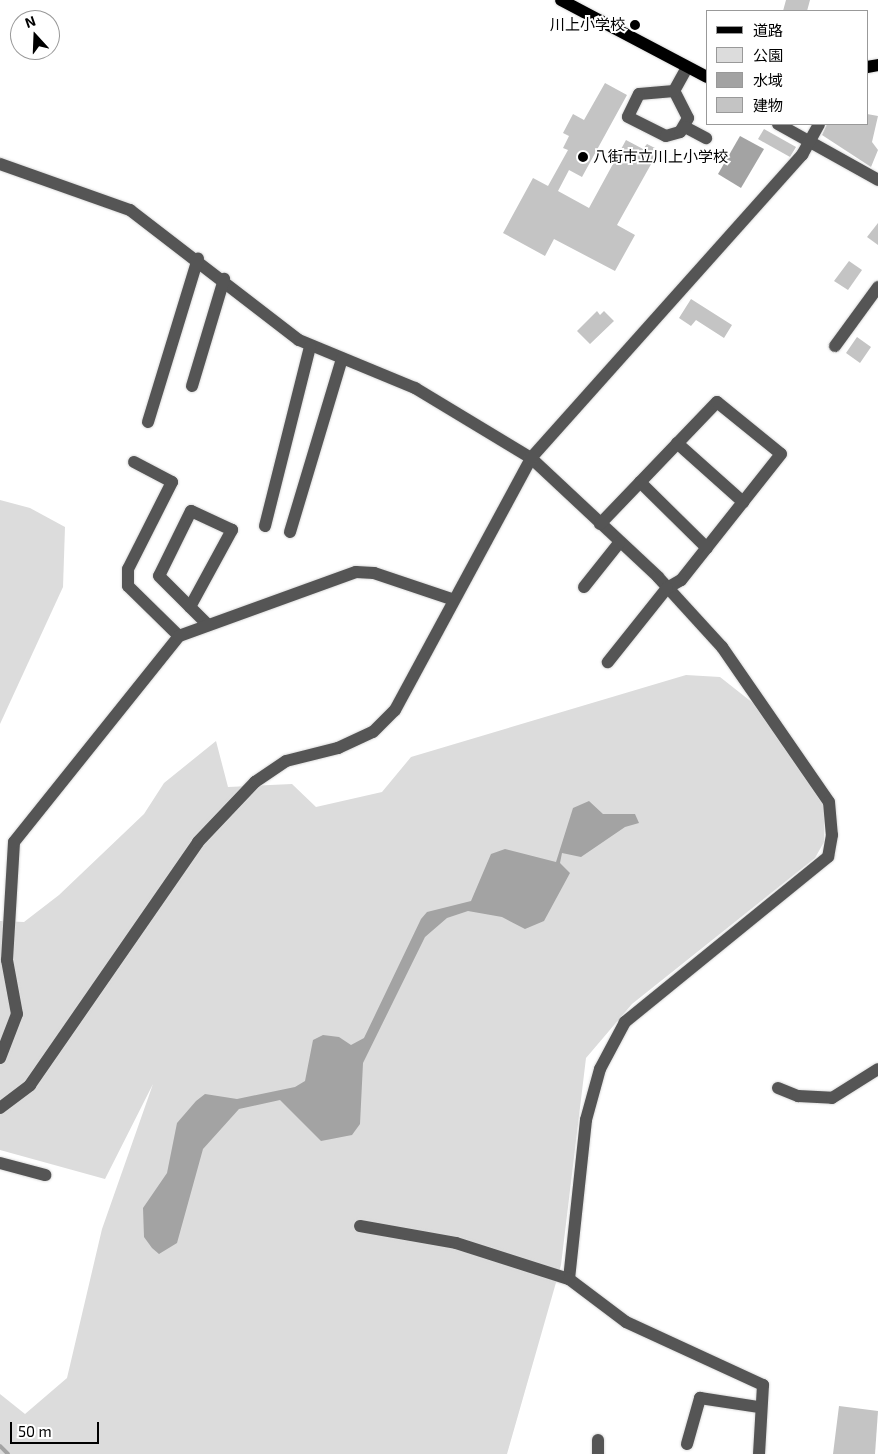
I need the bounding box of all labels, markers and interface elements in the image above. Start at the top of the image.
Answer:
north arrow [10,10,60,60]
legend [706,10,868,125]
text: N [22,12,38,31]
place label: 川上小学校 [550,16,625,34]
marker: 川上小学校 [629,19,641,31]
text: 道路 [753,21,783,39]
text: 公園 [753,46,783,64]
text: 水域 [753,71,783,89]
text: 建物 [753,96,783,114]
place label: 八街市立川上小学校 [593,148,728,166]
marker: 八街市立川上小学校 [577,151,589,163]
scale bar [12,1412,101,1444]
text: 50 m [18,1422,52,1440]

